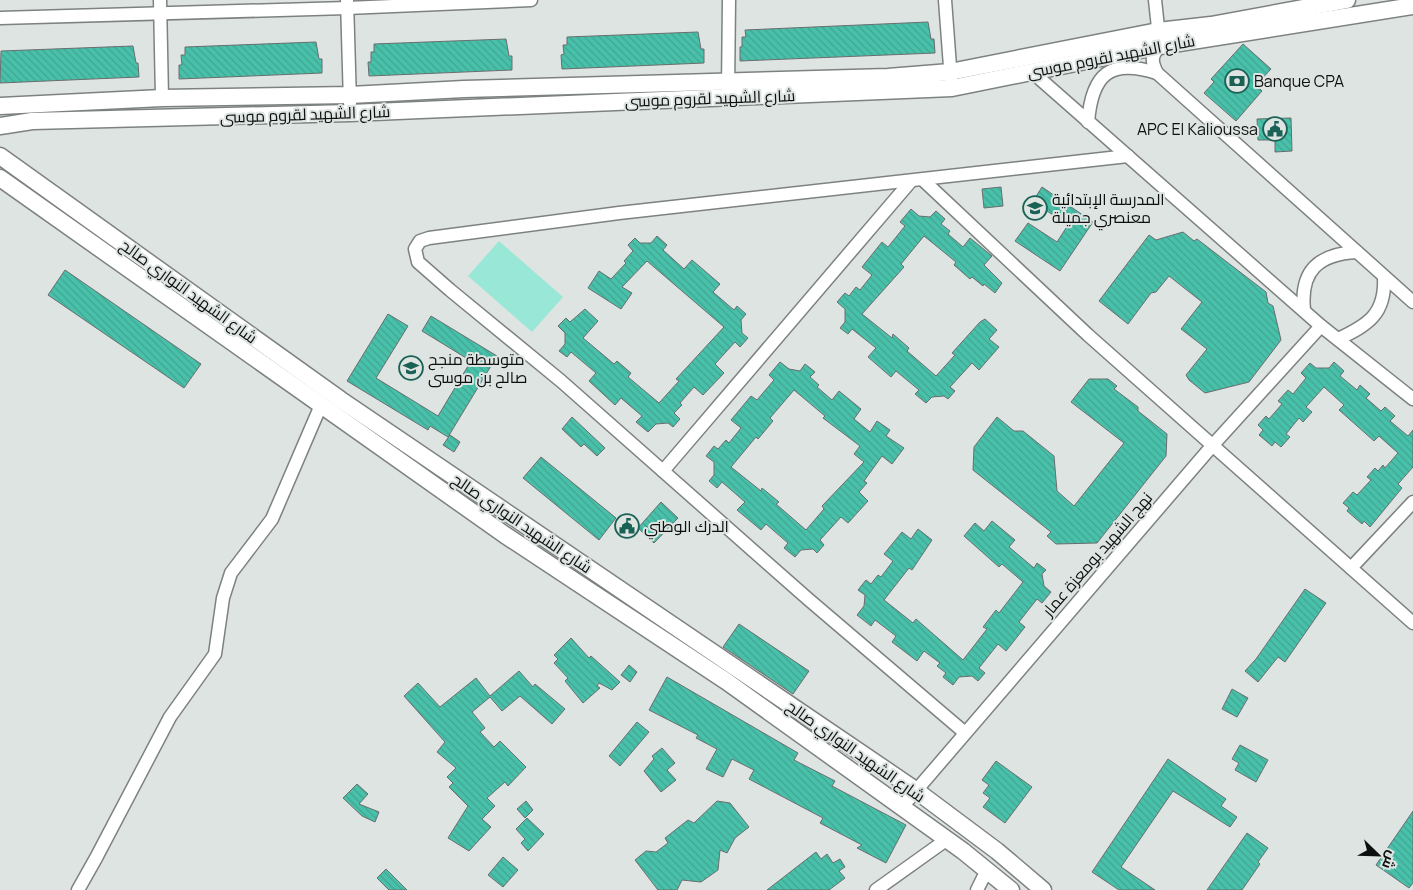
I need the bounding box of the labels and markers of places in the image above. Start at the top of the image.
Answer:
bank icon: Banque CPA [1224,68,1250,94]
place label: Banque CPA [1254,70,1344,92]
public building icon: APC El Kalioussa [1262,116,1288,142]
place label: APC El Kalioussa [1137,118,1258,140]
place label: المدرسة الإبتدائية معنصري جميلة [1052,188,1165,231]
school or university icon: المدرسة الإبتدائية معنصري جميلة [1022,195,1048,221]
place label: متوسطة منجح صالح بن موسى [428,348,528,389]
school or university icon: متوسطة منجح صالح بن موسى [398,355,424,381]
public building icon: الدرك الوطني [614,513,640,539]
place label: الدرك الوطني [644,515,729,540]

